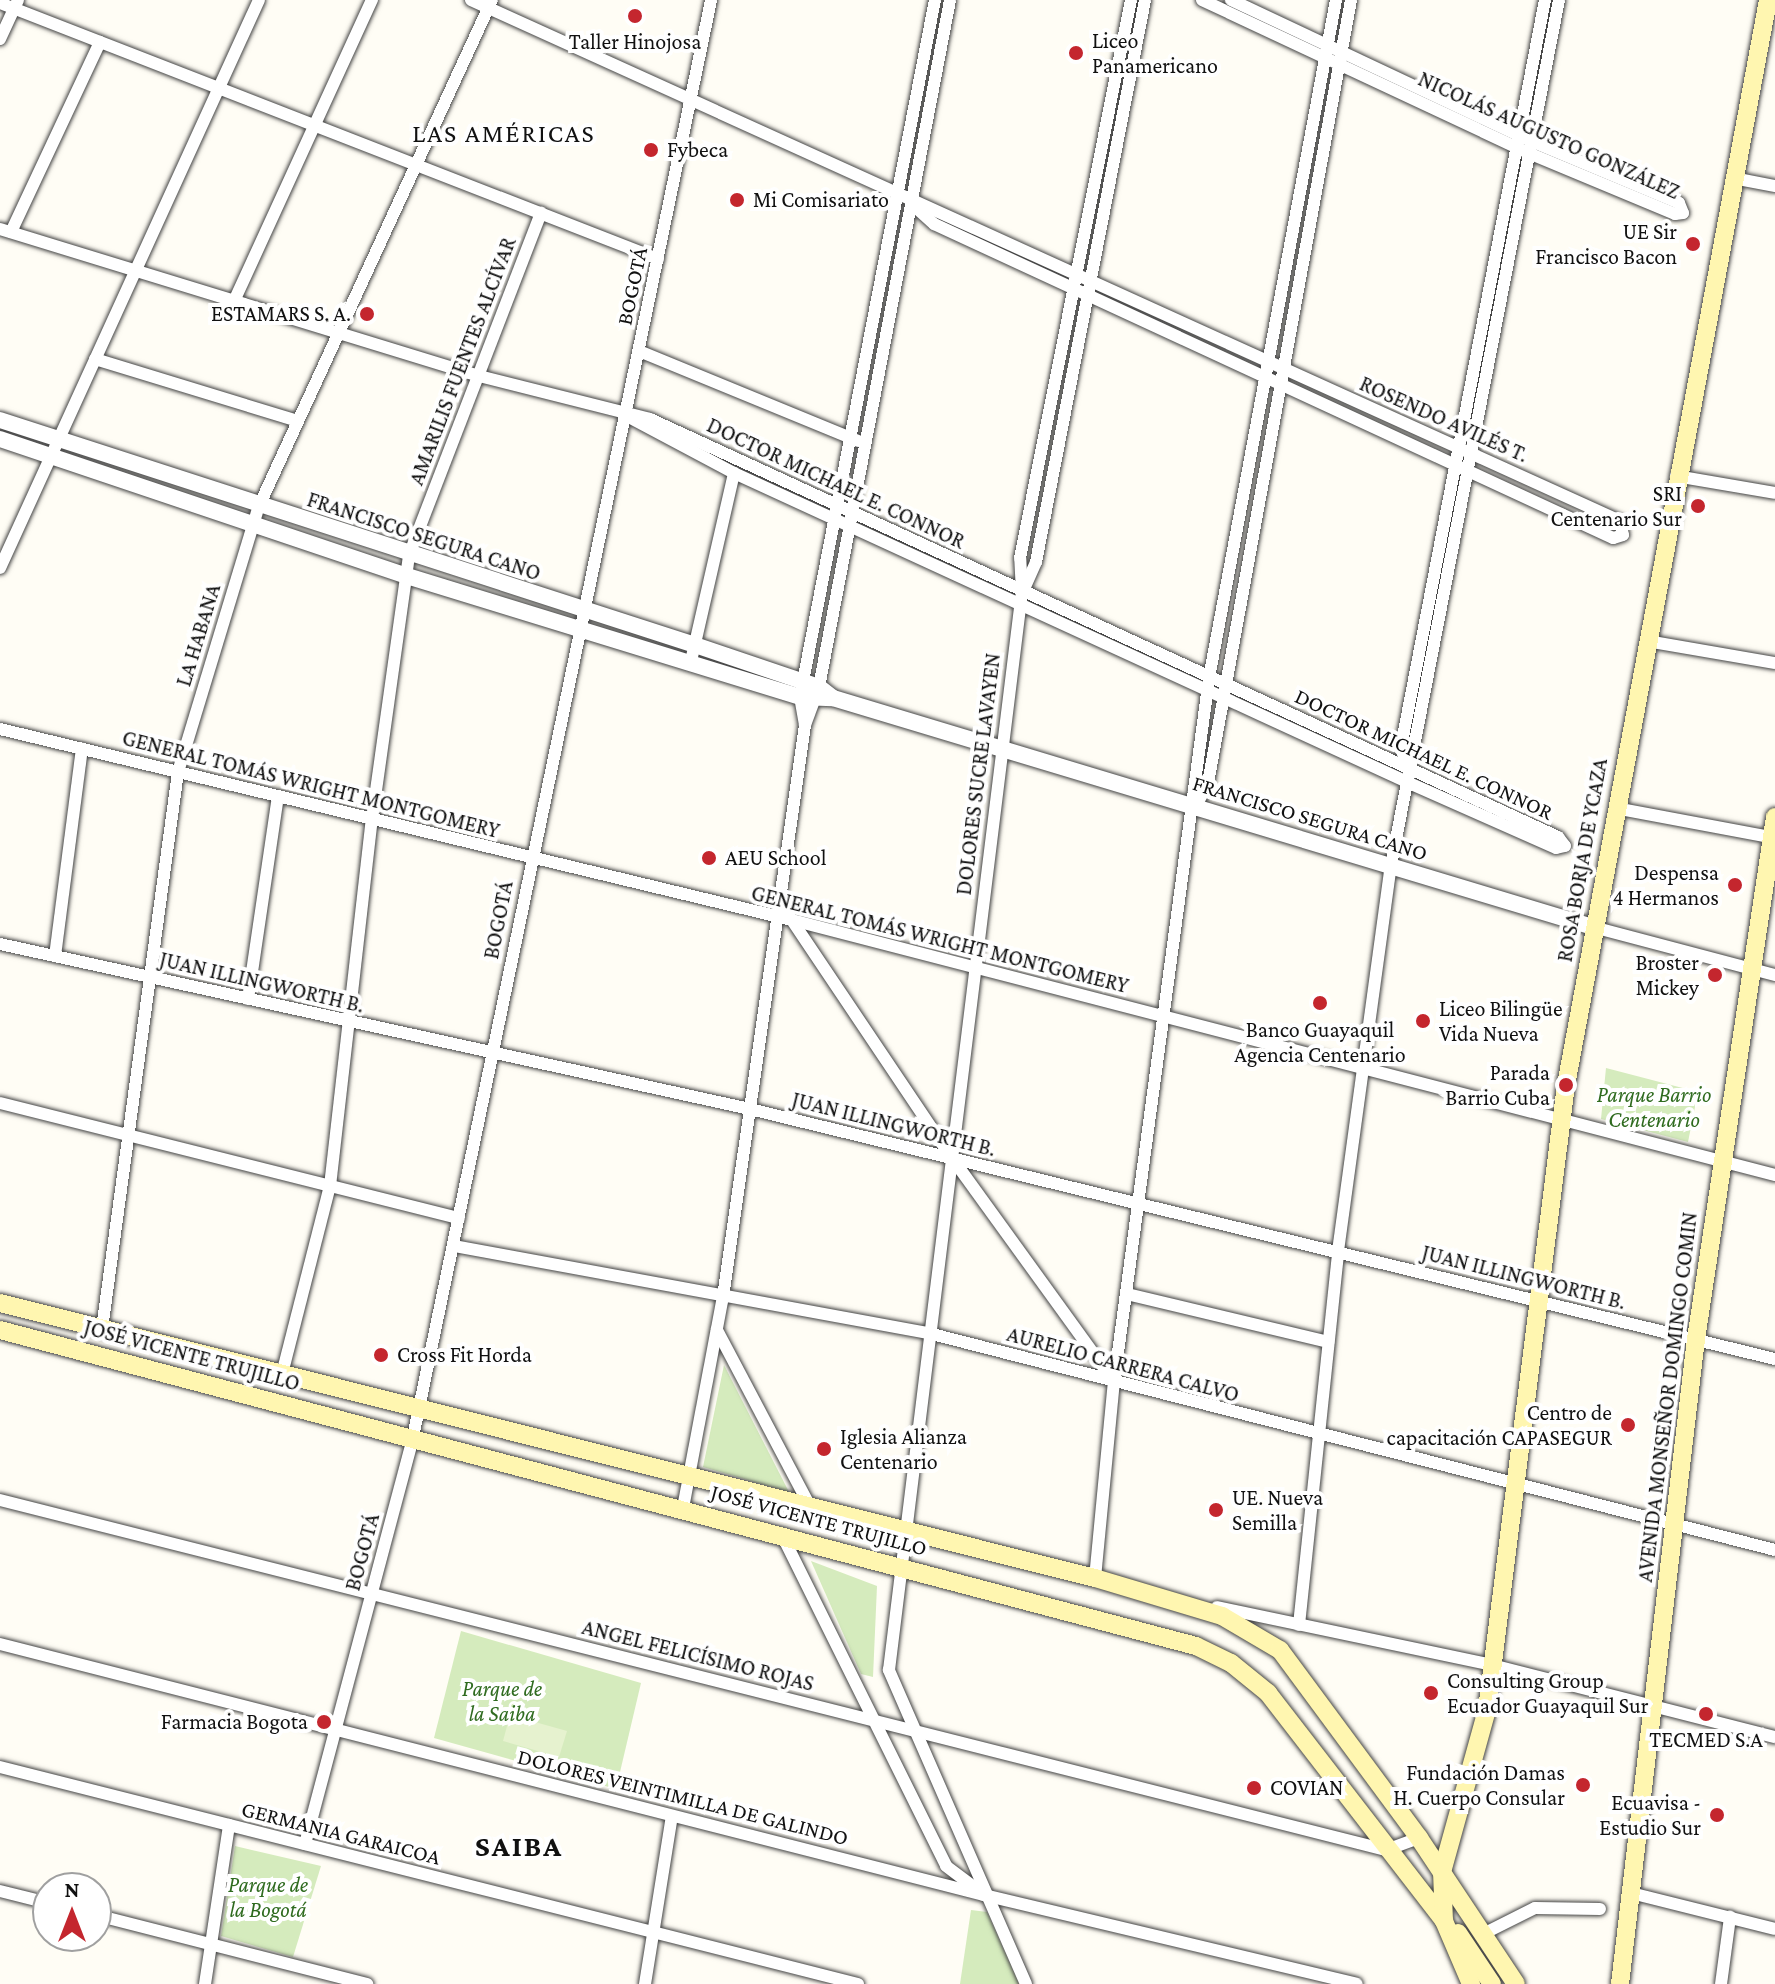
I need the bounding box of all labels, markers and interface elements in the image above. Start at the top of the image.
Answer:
marker: Taller Hinojosa [626,7,644,25]
place label: Liceo Panamericano [1092,27,1218,78]
place label: Taller Hinojosa [569,29,701,55]
marker: Liceo Panamericano [1067,44,1085,62]
street label: NICOLÁS AUGUSTO GONZÁLEZ [1414,65,1684,205]
district label: LAS AMÉRICAS [412,118,596,150]
place label: Fybeca [667,137,728,163]
marker: Fybeca [642,141,660,159]
place label: Mi Comisariato [753,187,889,213]
marker: Mi Comisariato [728,191,746,209]
place label: UE Sir Francisco Bacon [1535,218,1677,270]
street label: AMARILIS FUENTES ALCÍVAR [402,233,522,489]
marker: UE Sir Francisco Bacon [1684,235,1702,253]
street label: BOGOTÁ [611,245,653,327]
place label: ESTAMARS S. A. [211,301,351,327]
marker: ESTAMARS S. A. [358,305,376,323]
street label: ROSENDO AVILÉS T. [1356,370,1532,468]
street label: DOCTOR MICHAEL E. CONNOR [703,412,969,554]
place label: SRI Centenario Sur [1550,480,1682,532]
street label: FRANCISCO SEGURA CANO [304,486,544,586]
marker: SRI Centenario Sur [1689,497,1707,515]
street label: LA HABANA [170,581,226,689]
street label: DOLORES SUCRE LAVAYEN [950,651,1006,897]
street label: DOCTOR MICHAEL E. CONNOR [1291,683,1557,825]
street label: GENERAL TOMÁS WRIGHT MONTGOMERY [120,724,502,844]
street label: ROSA BORJA DE YCAZA [1551,756,1613,964]
street label: FRANCISCO SEGURA CANO [1189,770,1431,866]
place label: AEU School [725,845,826,871]
marker: AEU School [700,849,718,867]
place label: Despensa 4 Hermanos [1612,859,1719,910]
marker: Despensa 4 Hermanos [1726,876,1744,894]
street label: BOGOTÁ [478,879,518,961]
street label: GENERAL TOMÁS WRIGHT MONTGOMERY [749,879,1131,999]
street label: JUAN ILLINGWORTH B. [157,946,367,1018]
place label: Broster Mickey [1635,949,1699,1000]
marker: Broster Mickey [1706,966,1724,984]
marker: Banco Guayaquil Agencia Centenario [1311,994,1329,1012]
place label: Liceo Bilingüe Vida Nueva [1439,995,1563,1046]
marker: Liceo Bilingüe Vida Nueva [1414,1012,1432,1030]
place label: Banco Guayaquil Agencia Centenario [1234,1016,1406,1068]
place label: Parada Barrio Cuba [1445,1059,1550,1110]
marker: Parada Barrio Cuba [1557,1076,1575,1094]
park label: Parque Barrio Centenario [1597,1081,1711,1132]
street label: JUAN ILLINGWORTH B. [789,1086,999,1162]
street label: AVENIDA MONSEÑOR DOMINGO COMIN [1631,1210,1703,1584]
street label: JUAN ILLINGWORTH B. [1419,1239,1629,1315]
street label: JOSÉ VICENTE TRUJILLO [81,1313,303,1397]
street label: AURELIO CARRERA CALVO [1004,1320,1242,1408]
place label: Cross Fit Horda [397,1342,532,1368]
marker: Cross Fit Horda [372,1346,390,1364]
place label: Centro de capacitación CAPASEGUR [1386,1399,1612,1450]
marker: Centro de capacitación CAPASEGUR [1619,1416,1637,1434]
place label: Iglesia Alianza Centenario [840,1423,967,1474]
marker: Iglesia Alianza Centenario [815,1440,833,1458]
street label: JOSÉ VICENTE TRUJILLO [708,1478,930,1562]
place label: UE. Nueva Semilla [1232,1484,1323,1536]
marker: UE. Nueva Semilla [1207,1501,1225,1519]
street label: BOGOTÁ [339,1510,385,1594]
street label: ANGEL FELICÍSIMO ROJAS [579,1613,817,1697]
place label: Consulting Group Ecuador Guayaquil Sur [1447,1667,1649,1718]
park label: Parque de la Saiba [462,1675,542,1726]
marker: Consulting Group Ecuador Guayaquil Sur [1422,1684,1440,1702]
marker: TECMED S.A [1697,1705,1715,1723]
place label: Farmacia Bogota [161,1709,308,1735]
marker: Farmacia Bogota [315,1713,333,1731]
place label: TECMED S.A [1649,1727,1763,1753]
street label: DOLORES VEINTIMILLA DE GALINDO [515,1743,851,1851]
place label: Fundación Damas H. Cuerpo Consular [1393,1759,1565,1810]
marker: Fundación Damas H. Cuerpo Consular [1572,1774,1594,1796]
place label: COVIAN [1270,1775,1343,1801]
marker: COVIAN [1245,1779,1263,1797]
place label: Ecuavisa - Estudio Sur [1599,1789,1701,1840]
street label: GERMANIA GARAICOA [239,1796,443,1870]
marker: Ecuavisa - Estudio Sur [1708,1806,1726,1824]
district label: SAIBA [475,1828,563,1864]
park label: Parque de la Bogotá [228,1871,308,1922]
north arrow [32,1872,112,1952]
text: N [65,1877,80,1902]

